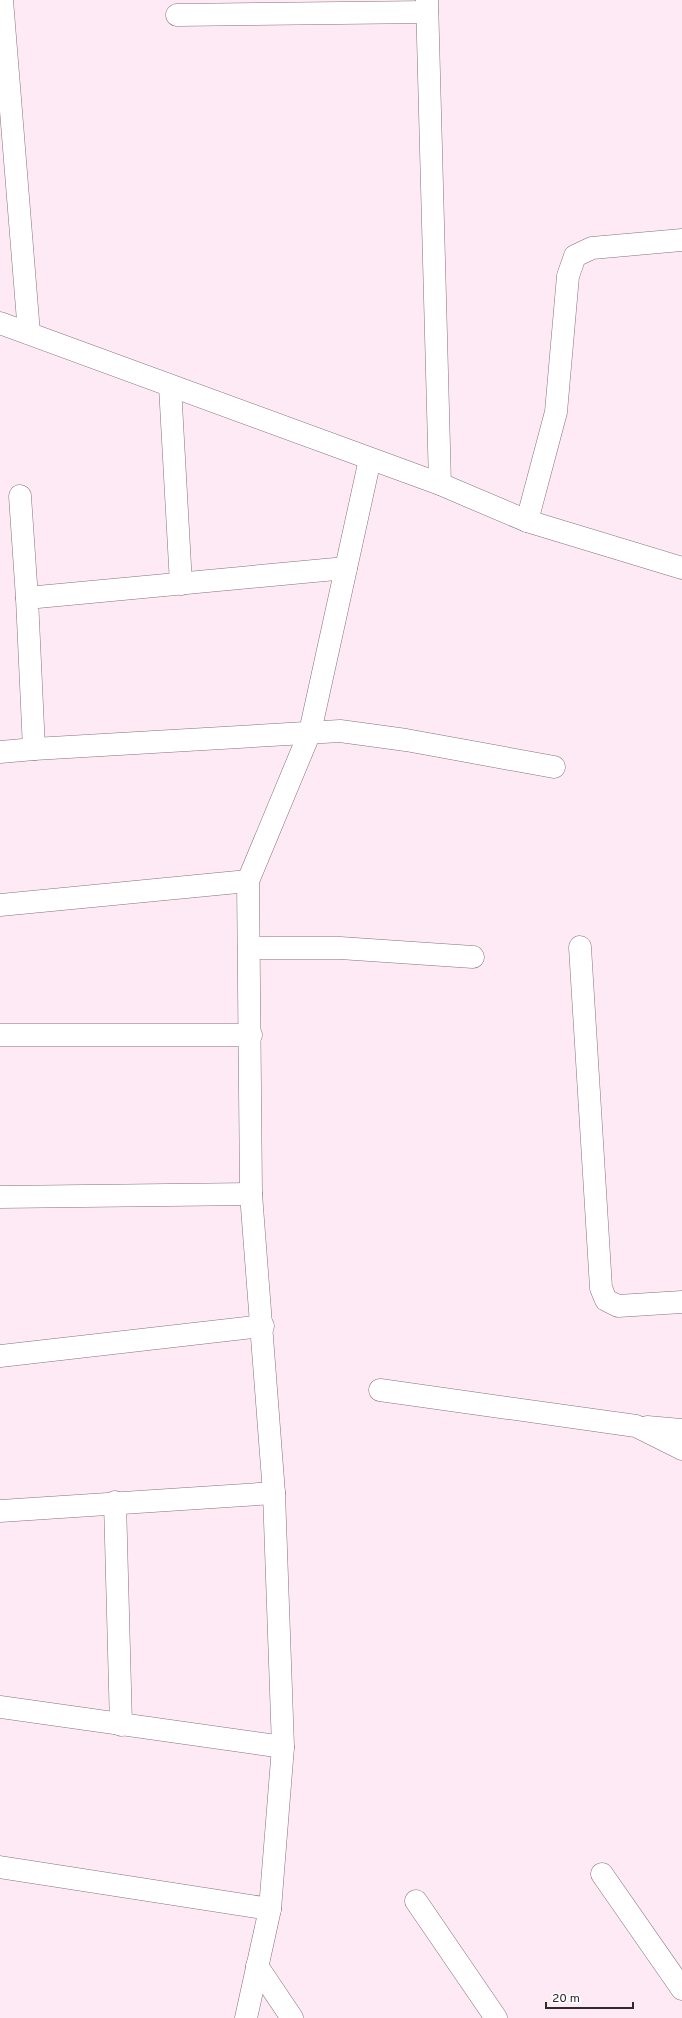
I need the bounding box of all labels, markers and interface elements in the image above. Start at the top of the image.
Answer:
scale bar [546,1984,633,2010]
text: 20 m [552,1991,580,2007]

